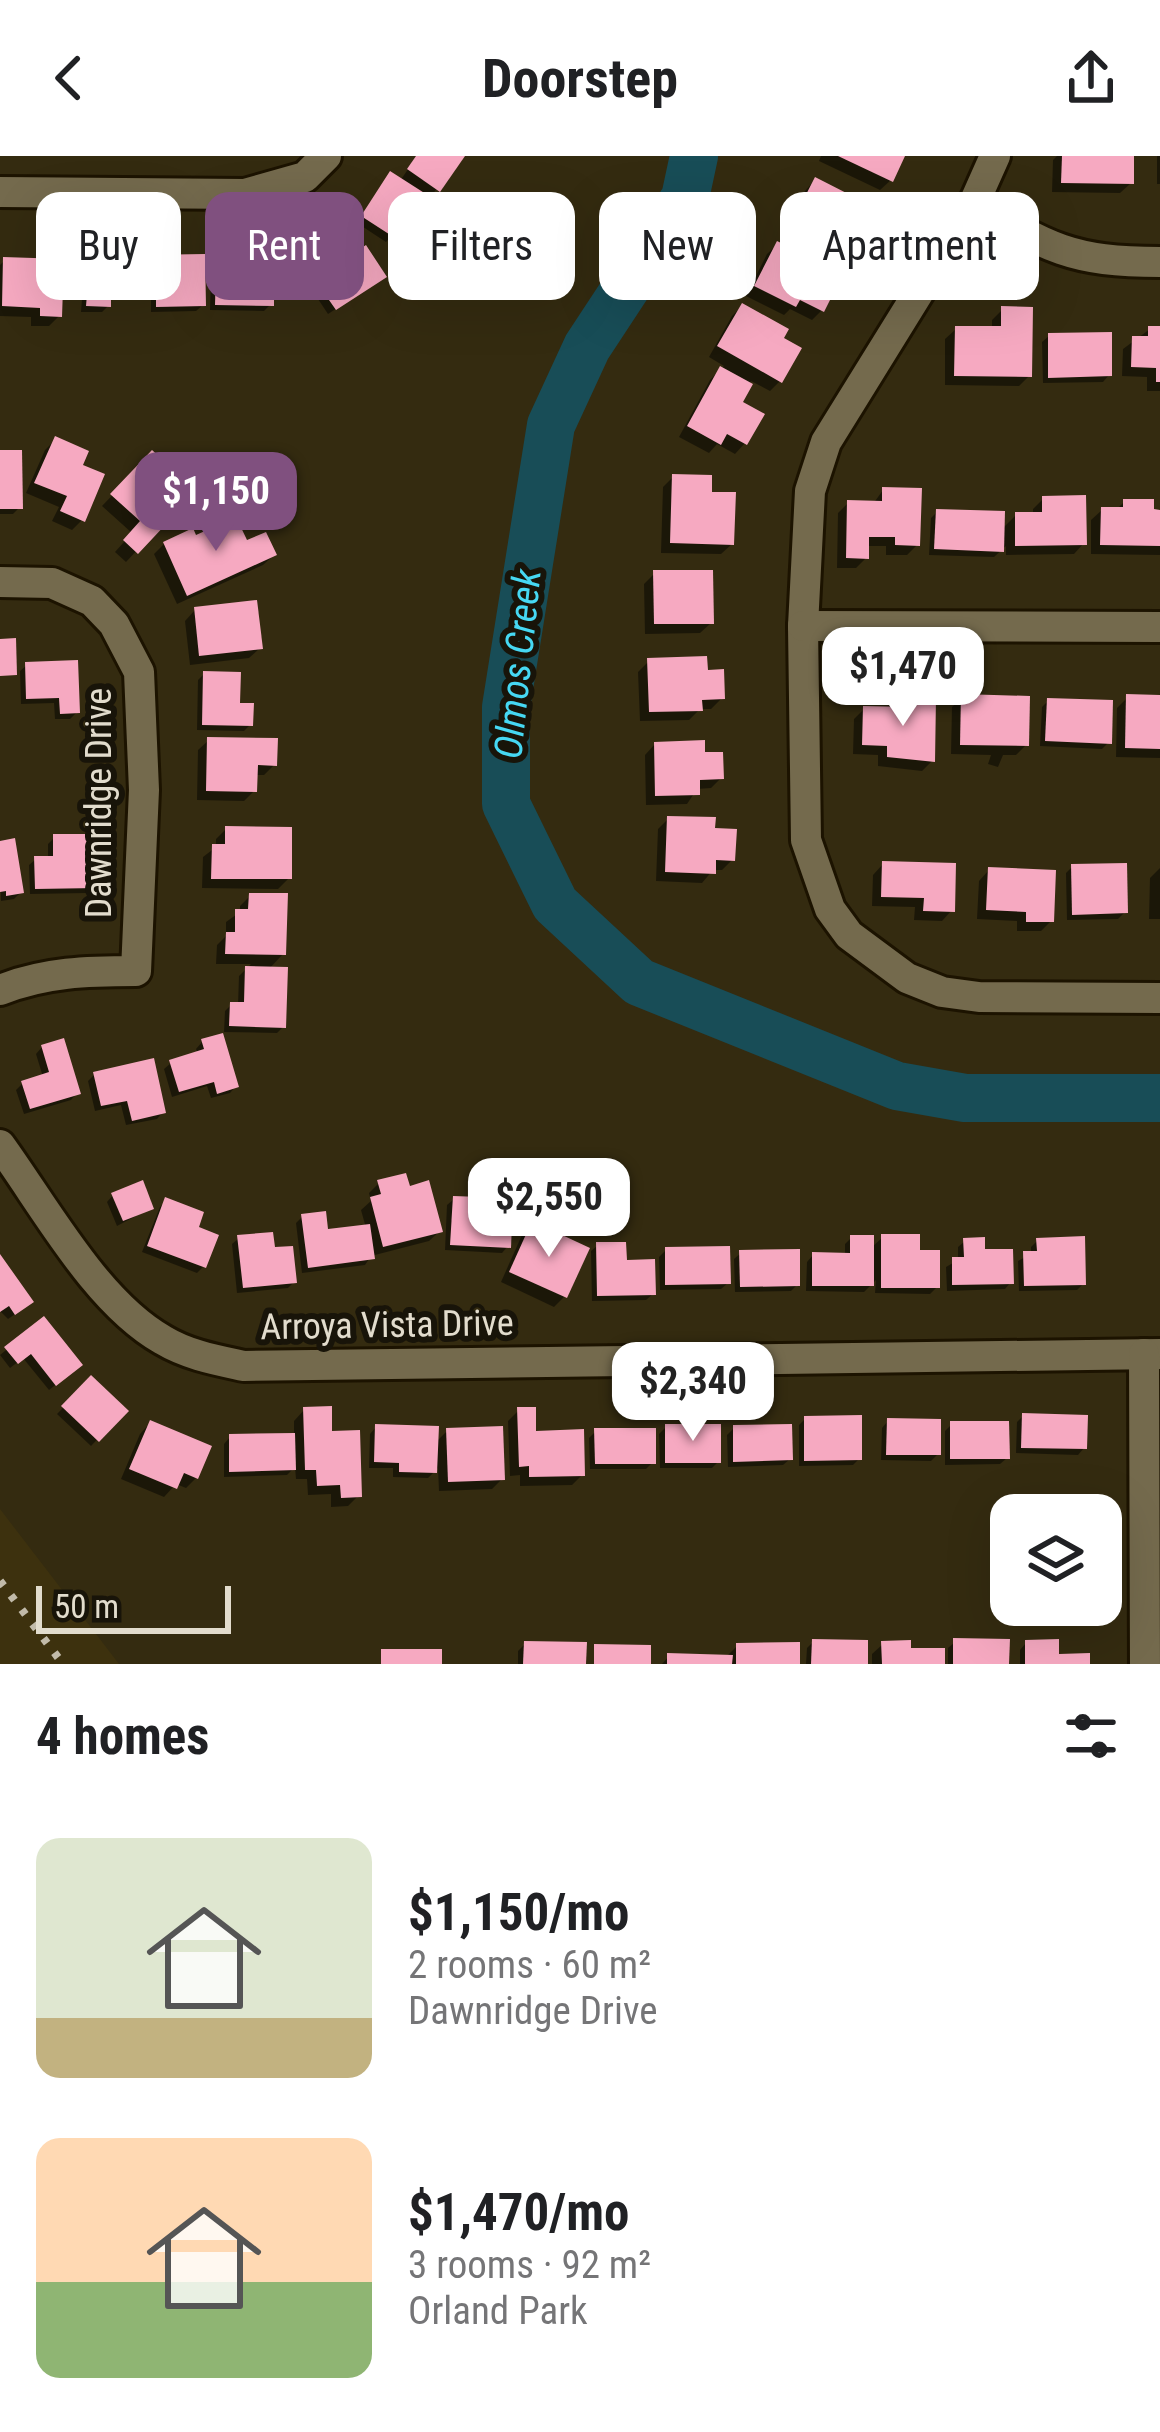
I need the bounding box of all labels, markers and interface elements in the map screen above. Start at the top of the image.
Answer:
icon: back [36,45,102,111]
icon: share [1058,45,1124,111]
text: Doorstep [482,47,678,110]
chip: Buy [36,192,181,300]
chip: Rent [205,192,364,300]
chip: Filters [388,192,575,300]
chip: New [599,192,756,300]
chip: Apartment [780,192,1039,300]
pin: $1,150 [118,452,314,554]
text: $1,150 [162,468,270,514]
water label: Olmos Creek [485,566,551,761]
pin: $1,470 [805,627,1001,729]
text: $1,470 [849,643,957,689]
street label: Dawnridge Drive [78,688,120,918]
pin: $2,550 [451,1158,647,1260]
text: $2,550 [495,1174,603,1220]
street label: Arroya Vista Drive [260,1302,514,1348]
pin: $2,340 [595,1342,791,1444]
text: $2,340 [639,1358,747,1404]
map controls [990,1494,1122,1626]
button: layers [990,1494,1122,1626]
scale bar [36,1580,231,1633]
text: 50 m [54,1587,119,1626]
icon: filters [1058,1703,1124,1769]
text: 4 homes [36,1707,209,1766]
text: $1,150/mo [408,1883,629,1942]
icon: home [132,1886,276,2030]
text: 2 rooms · 60 m² [408,1942,651,1988]
text: Dawnridge Drive [408,1988,658,2034]
text: $1,470/mo [408,2183,629,2242]
icon: home [132,2186,276,2330]
text: 3 rooms · 92 m² [408,2242,651,2288]
text: Orland Park [408,2288,588,2334]

